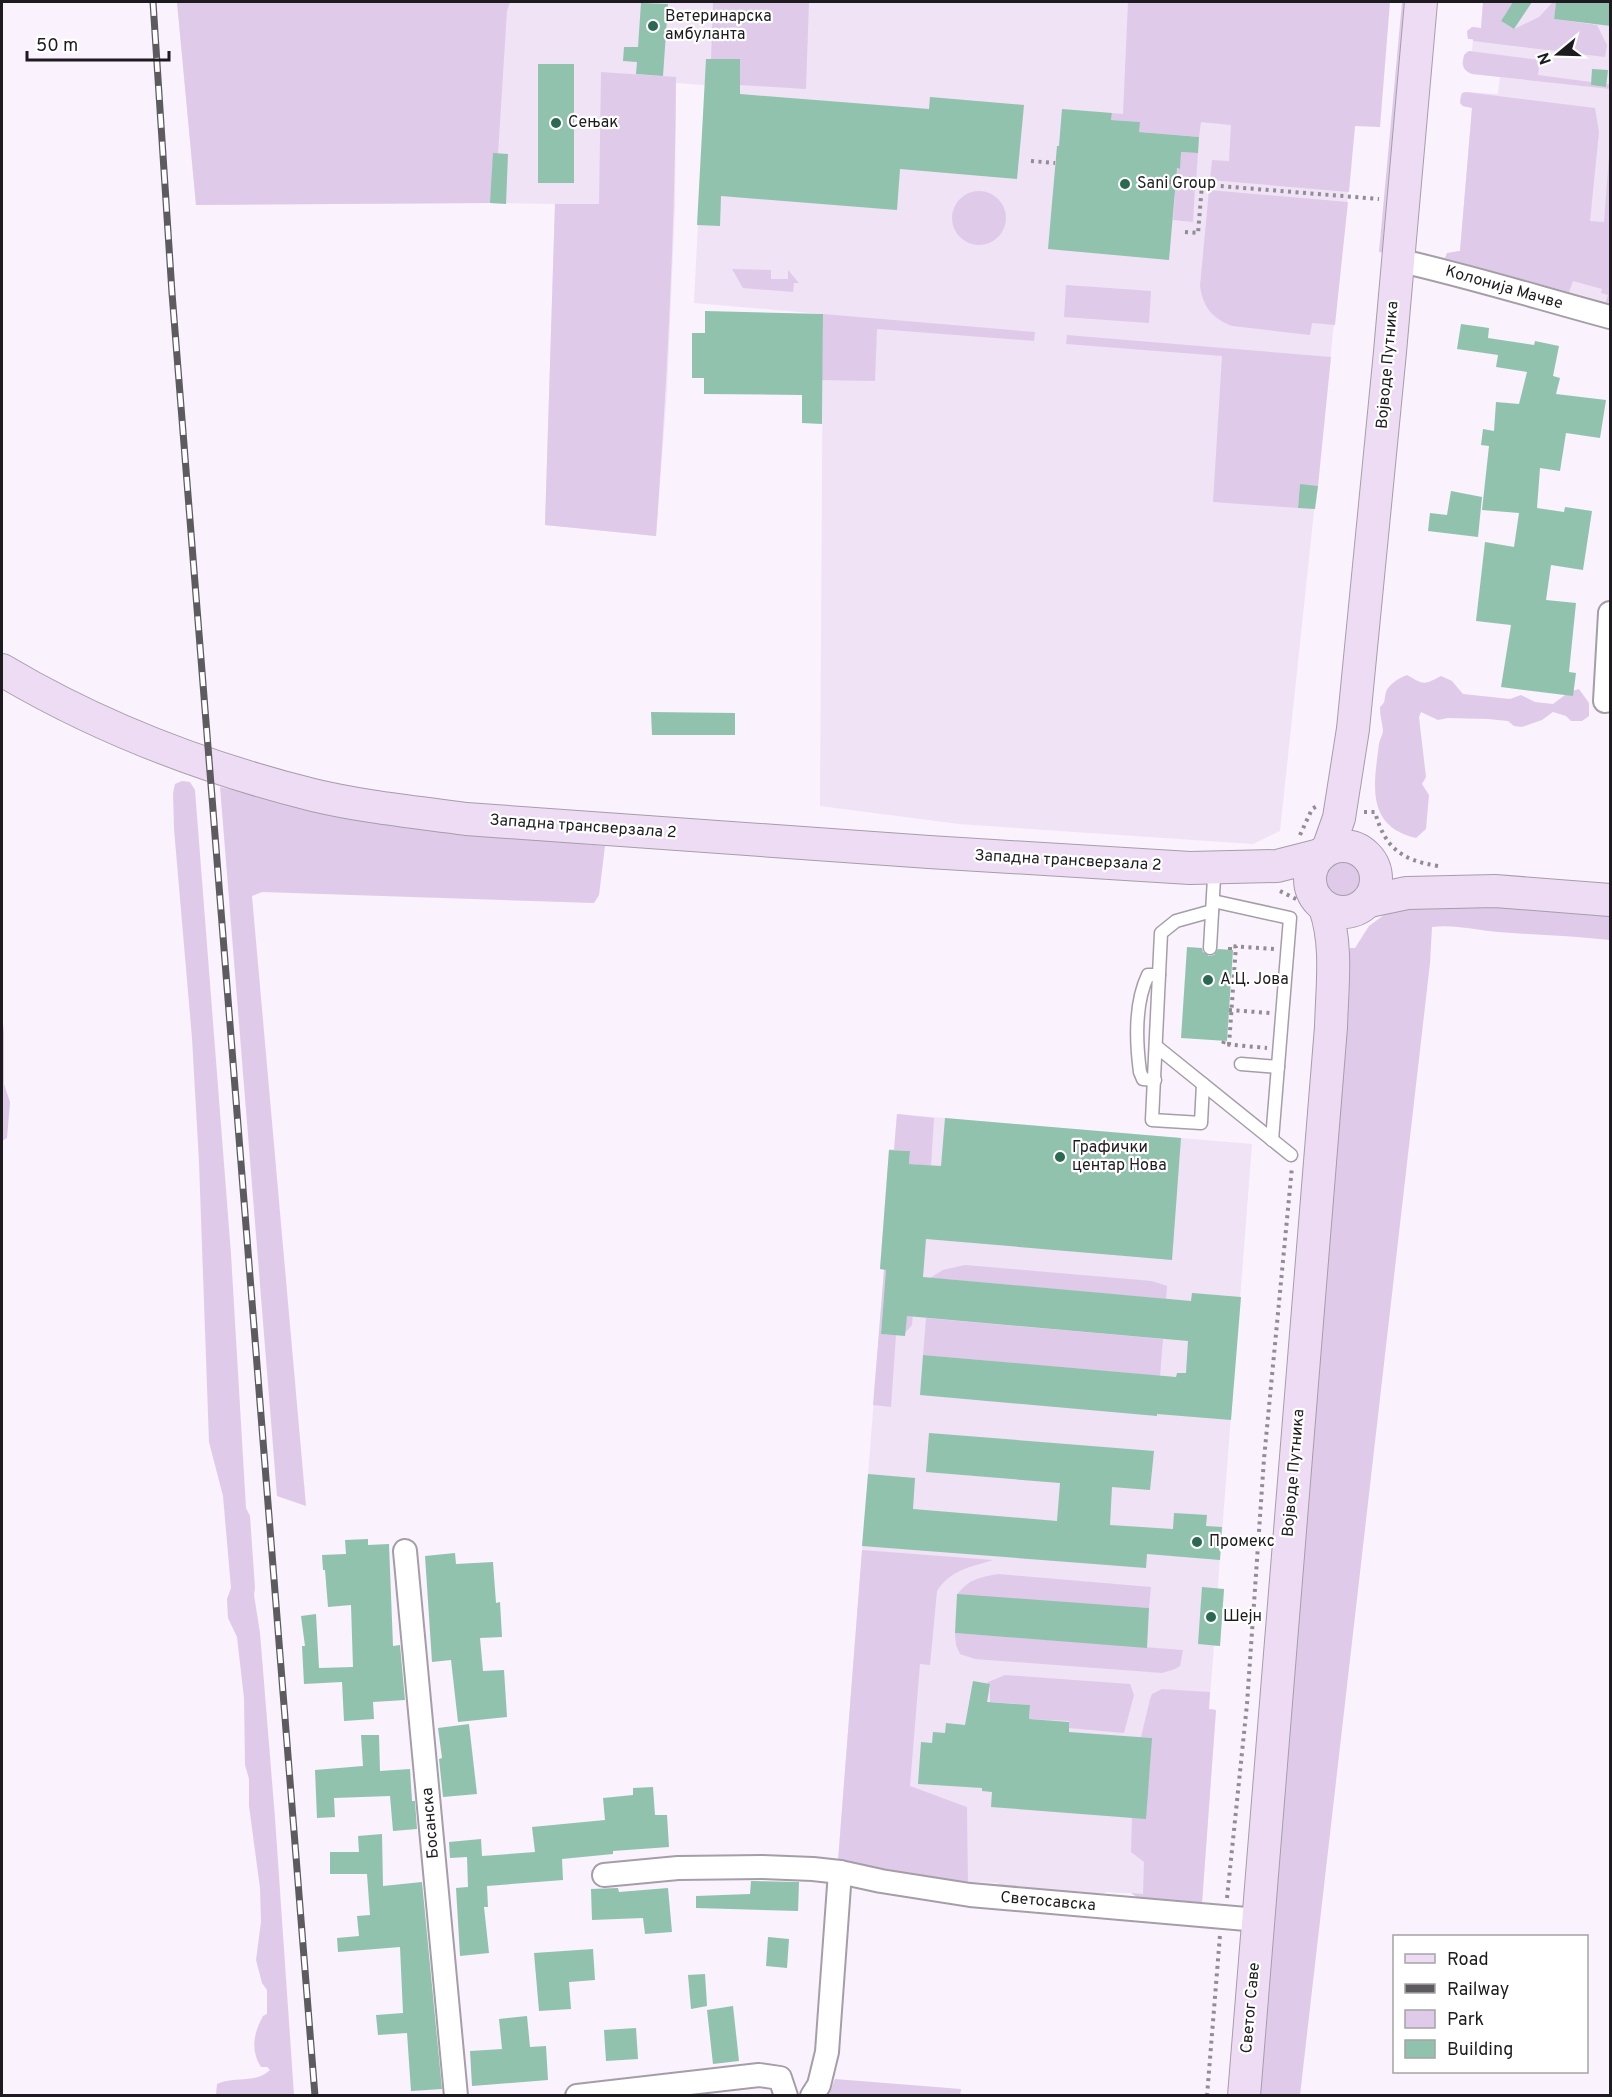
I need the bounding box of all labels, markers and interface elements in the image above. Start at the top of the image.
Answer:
place label: Ветеринарска амбуланта [665,7,772,45]
marker: Ветеринарска амбуланта [646,19,660,33]
scale bar [27,24,170,62]
north arrow [1528,24,1588,84]
text: 50 m [36,35,78,58]
text: N [1534,50,1557,67]
place label: Сењак [568,113,618,133]
marker: Сењак [549,116,563,130]
place label: Sani Group [1137,174,1216,194]
marker: Sani Group [1118,177,1132,191]
street label: Колонија Мачве [1443,262,1565,314]
street label: Војводе Путника [1372,300,1404,430]
street label: Западна трансверзала 2 [489,810,677,844]
street label: Западна трансверзала 2 [974,846,1162,876]
place label: А.Ц. Јова [1220,970,1289,990]
marker: А.Ц. Јова [1201,973,1215,987]
place label: Графички центар Нова [1072,1138,1167,1176]
marker: Графички центар Нова [1053,1150,1067,1164]
street label: Војводе Путника [1278,1408,1310,1538]
place label: Промекс [1209,1532,1275,1552]
marker: Промекс [1190,1535,1204,1549]
place label: Шејн [1223,1607,1262,1627]
marker: Шејн [1204,1610,1218,1624]
street label: Босанска [418,1787,444,1859]
street label: Светосавска [999,1888,1097,1916]
legend [1393,1935,1588,2073]
text: Road [1447,1949,1489,1972]
street label: Светог Саве [1237,1962,1265,2054]
text: Railway [1447,1979,1509,2002]
text: Park [1447,2009,1484,2032]
text: Building [1447,2039,1513,2062]

